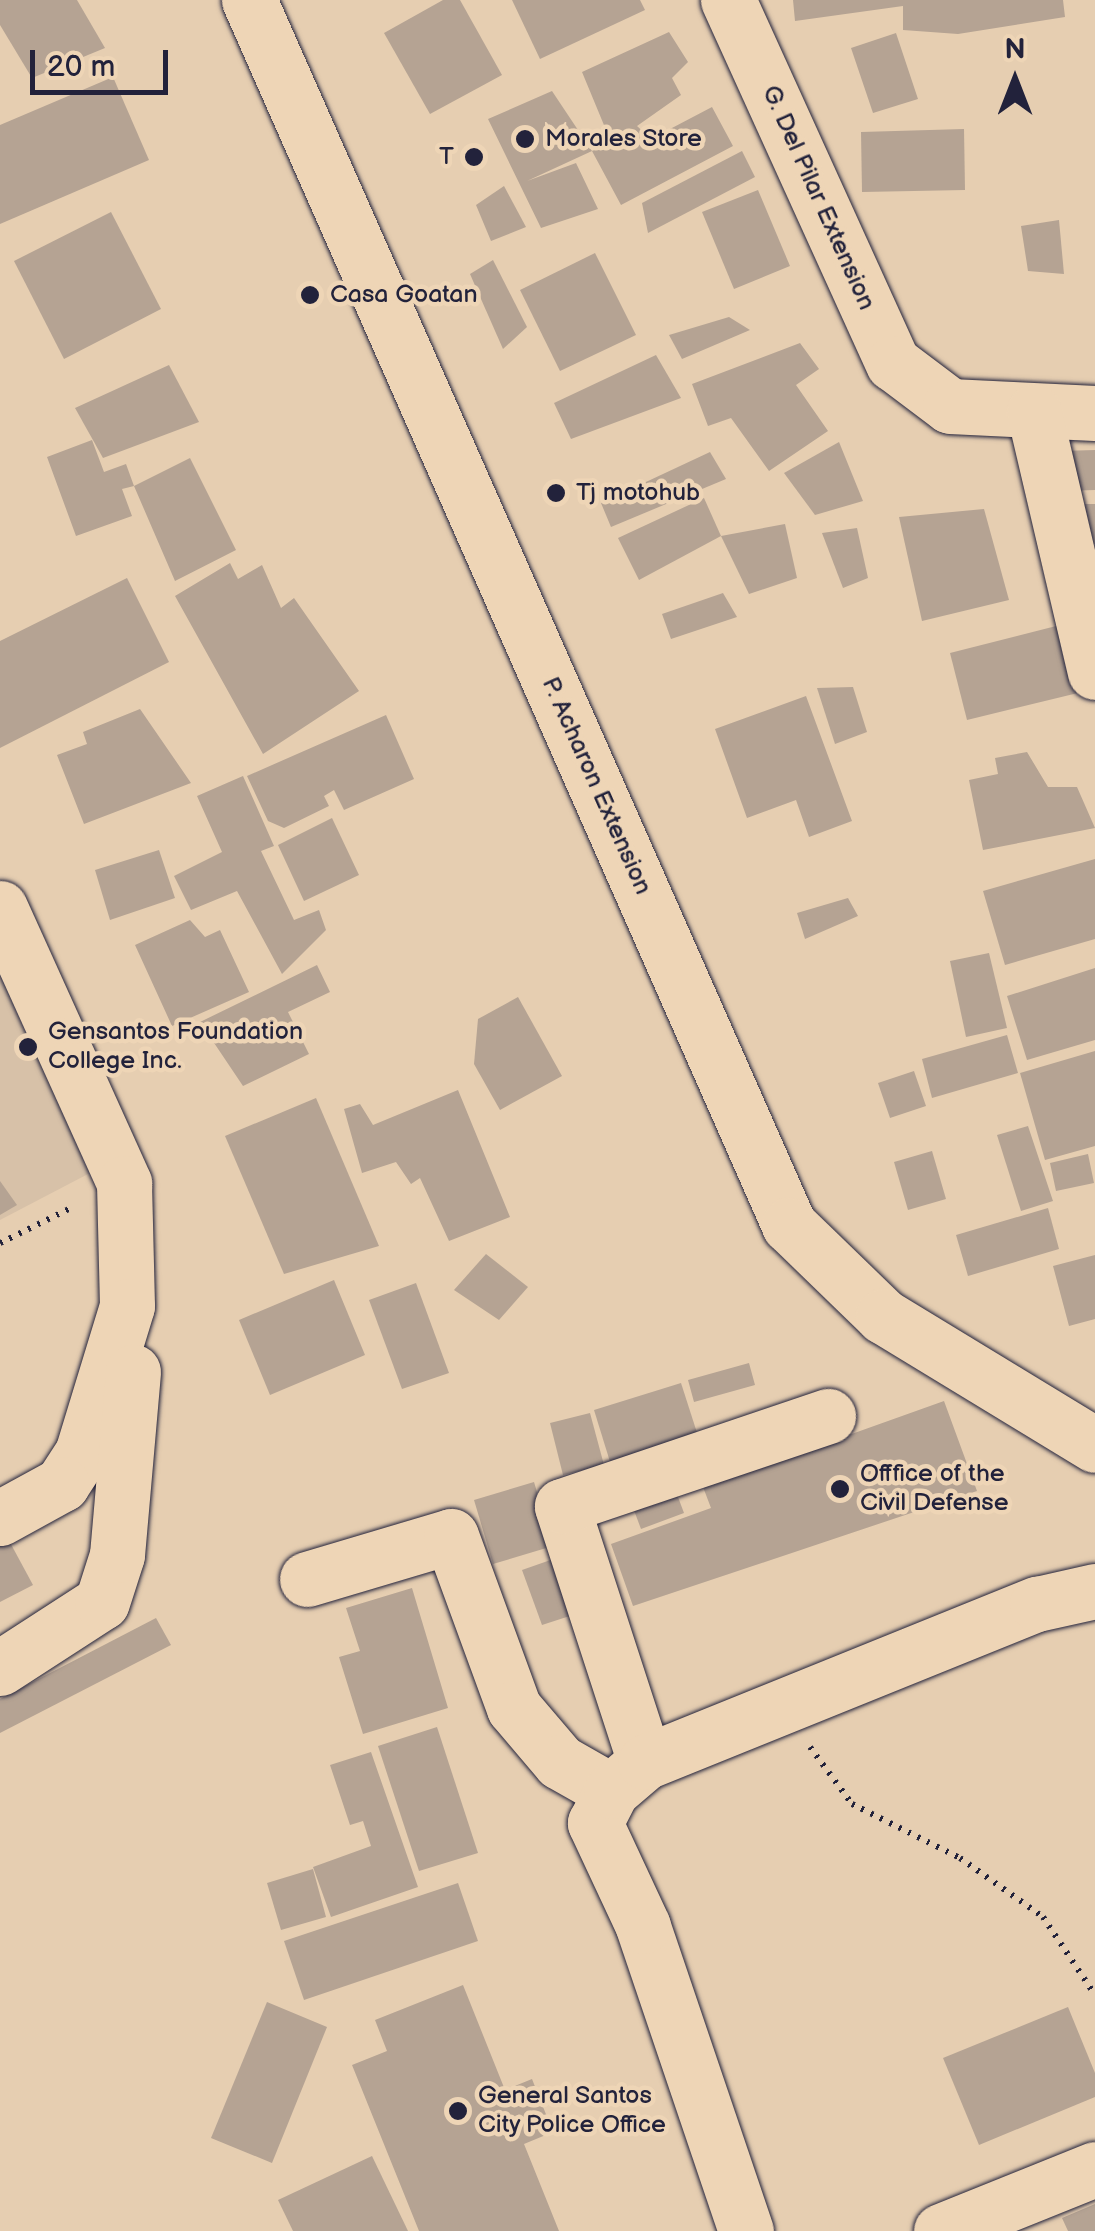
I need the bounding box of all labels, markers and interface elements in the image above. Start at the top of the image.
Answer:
scale bar [35,30,172,92]
north arrow [965,30,1065,130]
text: N [1004,33,1026,66]
text: 20 m [47,49,115,85]
street label: G. Del Pilar Extension [755,81,881,315]
place label: Morales Store [545,124,702,154]
marker: Morales Store [514,128,536,150]
place label: T [439,142,454,172]
marker: T [463,146,485,168]
place label: Casa Goatan [330,280,477,310]
marker: Casa Goatan [299,284,321,306]
place label: Tj motohub [576,478,700,508]
marker: Tj motohub [545,482,567,504]
street label: P. Acharon Extension [535,673,657,899]
place label: Gensantos Foundation College Inc. [48,1018,303,1077]
marker: Gensantos Foundation College Inc. [17,1036,39,1058]
place label: Offfice of the Civil Defense [860,1460,1009,1519]
marker: Offfice of the Civil Defense [829,1478,851,1500]
place label: General Santos City Police Office [478,2082,668,2141]
marker: General Santos City Police Office [447,2100,469,2122]

